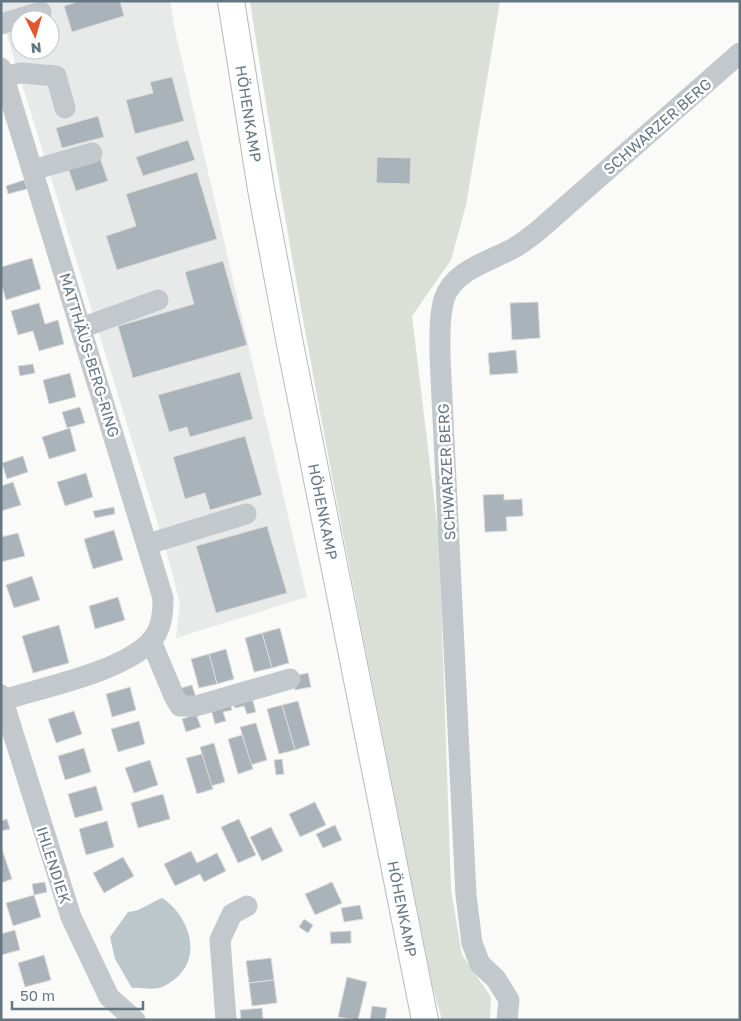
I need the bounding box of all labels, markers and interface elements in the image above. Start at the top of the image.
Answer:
north arrow [10,10,60,60]
text: N [30,40,42,57]
street label: HÖHENKAMP [232,64,266,164]
street label: SCHWARZER BERG [599,74,715,178]
street label: MATTHÄUS-BERG-RING [56,271,124,439]
street label: SCHWARZER BERG [433,403,459,541]
street label: HÖHENKAMP [305,462,342,562]
street label: IHLENDIEK [33,824,75,906]
street label: HÖHENKAMP [384,859,421,959]
scale bar [12,978,144,1010]
text: 50 m [20,986,55,1004]

